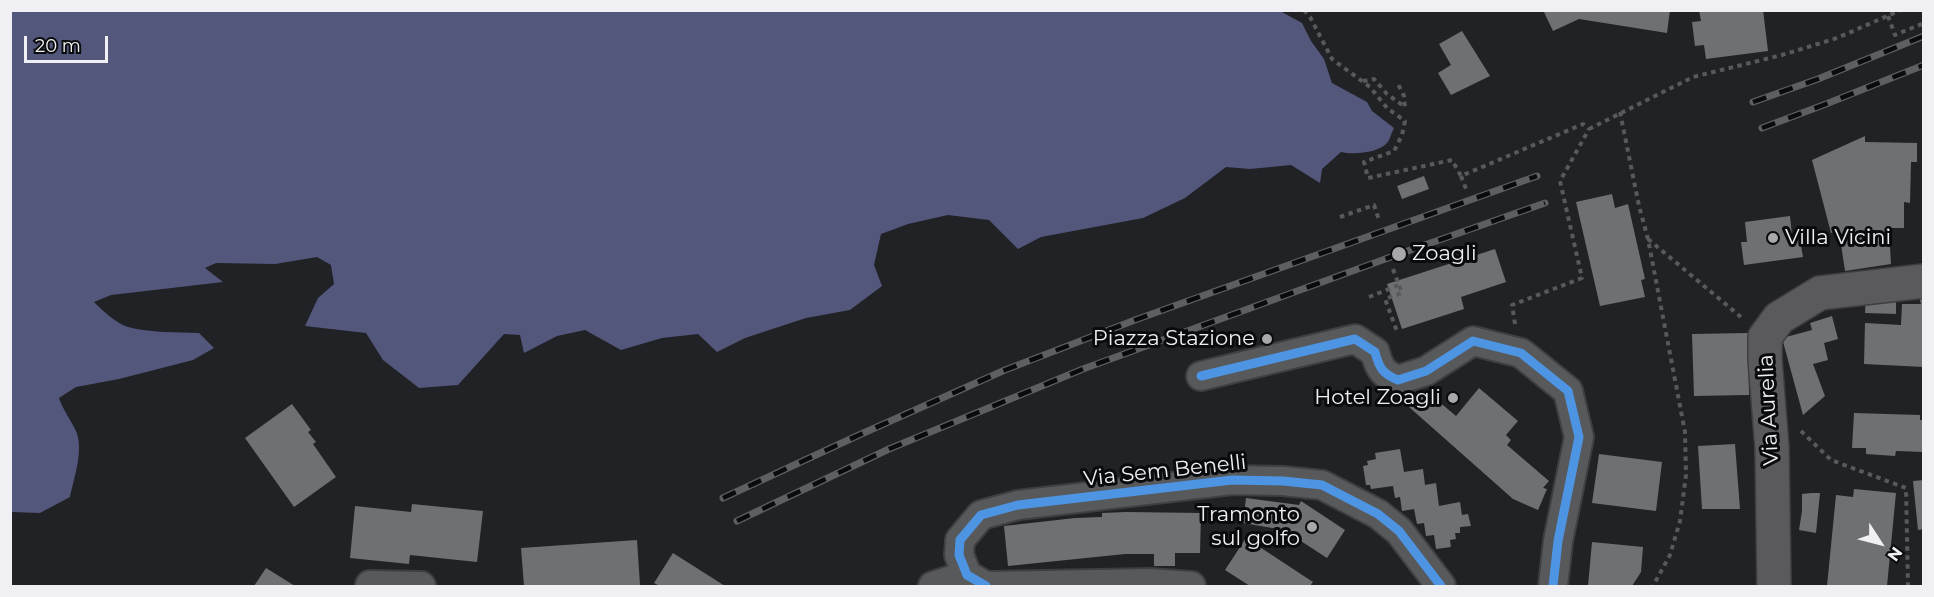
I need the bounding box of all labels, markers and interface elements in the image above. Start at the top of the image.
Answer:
scale bar [27,24,111,62]
text: 20 m [35,35,81,57]
place label: Villa Vicini [1785,225,1891,251]
marker: Villa Vicini [1766,231,1780,245]
place label: Zoagli [1412,241,1477,267]
marker: Zoagli [1390,245,1408,263]
place label: Piazza Stazione [1093,326,1255,352]
marker: Piazza Stazione [1260,332,1274,346]
street label: Via Aurelia [1754,354,1784,466]
place label: Hotel Zoagli [1314,385,1441,411]
marker: Hotel Zoagli [1446,391,1460,405]
street label: Via Sem Benelli [1082,450,1248,492]
place label: Tramonto sul golfo [1197,502,1300,552]
north arrow [1850,513,1910,573]
marker: Tramonto sul golfo [1305,520,1319,534]
text: N [1883,543,1906,565]

